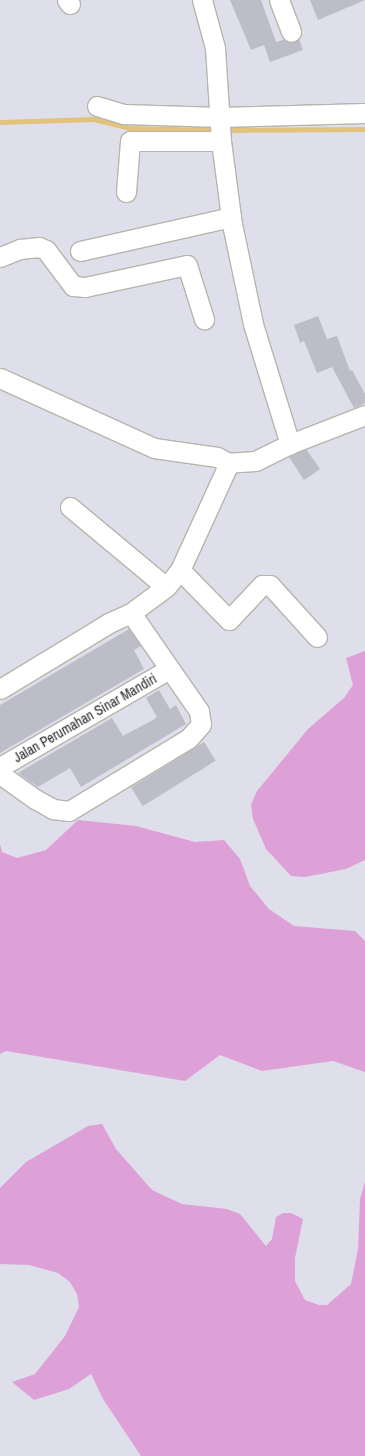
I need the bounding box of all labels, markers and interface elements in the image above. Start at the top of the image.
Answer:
street label: Jalan Perumahan Sinar Mandiri [10,670,160,766]

